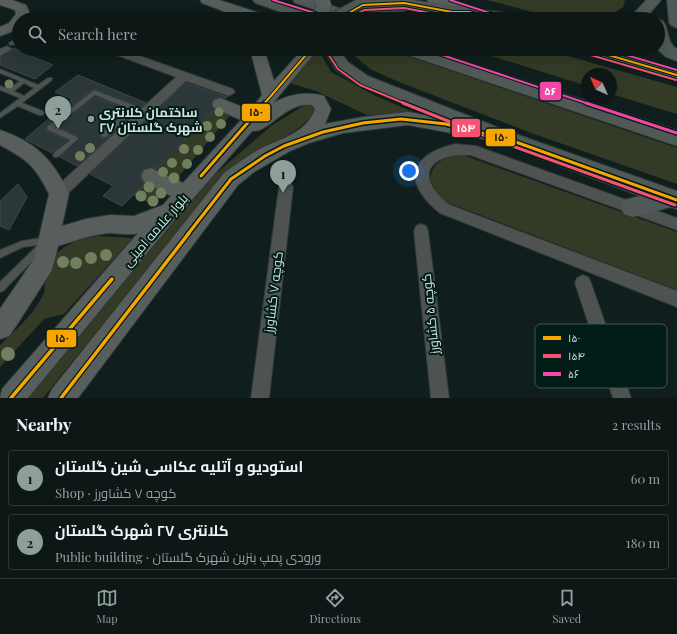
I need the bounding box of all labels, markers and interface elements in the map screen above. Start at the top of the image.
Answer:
search box [12,12,665,56]
icon: search [26,23,48,45]
text: Search here [58,24,137,44]
north arrow [581,68,617,104]
line badge: ۵۶ [539,81,562,101]
text: ۵۶ [544,83,556,98]
pin: 2 [45,96,71,129]
place label: ساختمان کلانتری ۲۷ شهرک گلستان [99,103,203,136]
line badge: ۱۵۰ [241,103,271,122]
text: ۱۵۰ [249,104,263,119]
marker: ساختمان کلانتری ۲۷ شهرک گلستان [86,114,96,124]
line badge: ۱۵۴ [451,118,481,138]
text: ۱۵۴ [457,120,475,135]
line badge: ۱۵۰ [485,128,516,147]
text: ۱۵۰ [494,129,508,144]
pin: 1 [270,160,296,193]
your location [399,161,419,181]
street label: بلوار علامه امینی [118,190,191,270]
street label: کوچه ۷ کشاورز [259,250,288,335]
street label: کوچه ۵ کشاورز [417,273,444,356]
legend [535,324,667,388]
line badge: ۱۵۰ [46,329,77,348]
text: ۱۵۰ [55,330,69,345]
text: ۱۵۰ [568,330,580,345]
text: ۱۵۴ [568,348,585,363]
text: ۵۶ [568,366,579,381]
text: Nearby [16,413,71,435]
text: 2 results [612,416,661,433]
text: استودیو و آتلیه عکاسی شین گلستان [55,456,303,476]
text: 1 [28,470,32,487]
text: 60 m [631,470,660,487]
text: Shop · کوچه ۷ کشاورز [55,484,176,501]
text: کلانتری ۲۷ شهرک گلستان [55,520,229,540]
text: 2 [27,534,33,551]
text: 180 m [626,534,660,551]
text: Public building · ورودی پمپ بنزین شهرک گلستان [55,548,321,565]
tab: Map [96,587,118,626]
tab: Directions [309,587,361,626]
tab: Saved [553,587,581,626]

